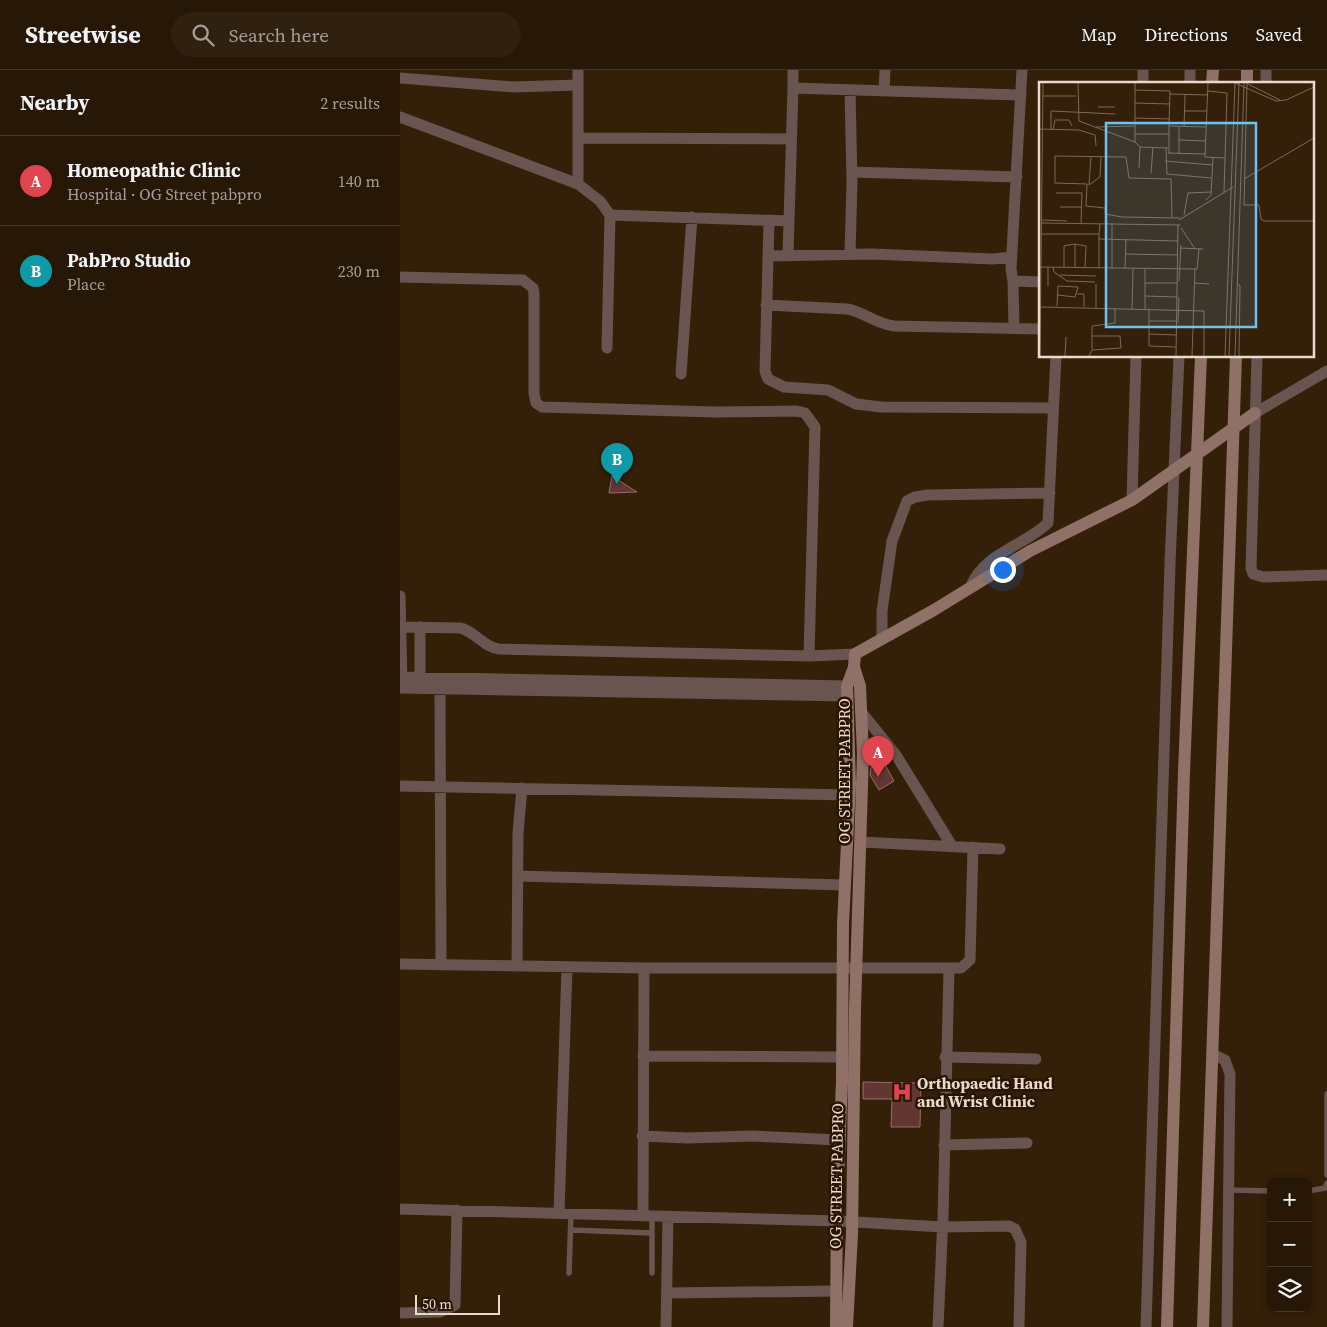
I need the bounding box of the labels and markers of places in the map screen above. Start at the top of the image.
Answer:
pin: B [601,443,633,484]
pin: A [862,736,894,777]
place label: Orthopaedic Hand and Wrist Clinic [917,1072,1053,1112]
hospital icon: Orthopaedic Hand and Wrist Clinic [891,1081,913,1103]

